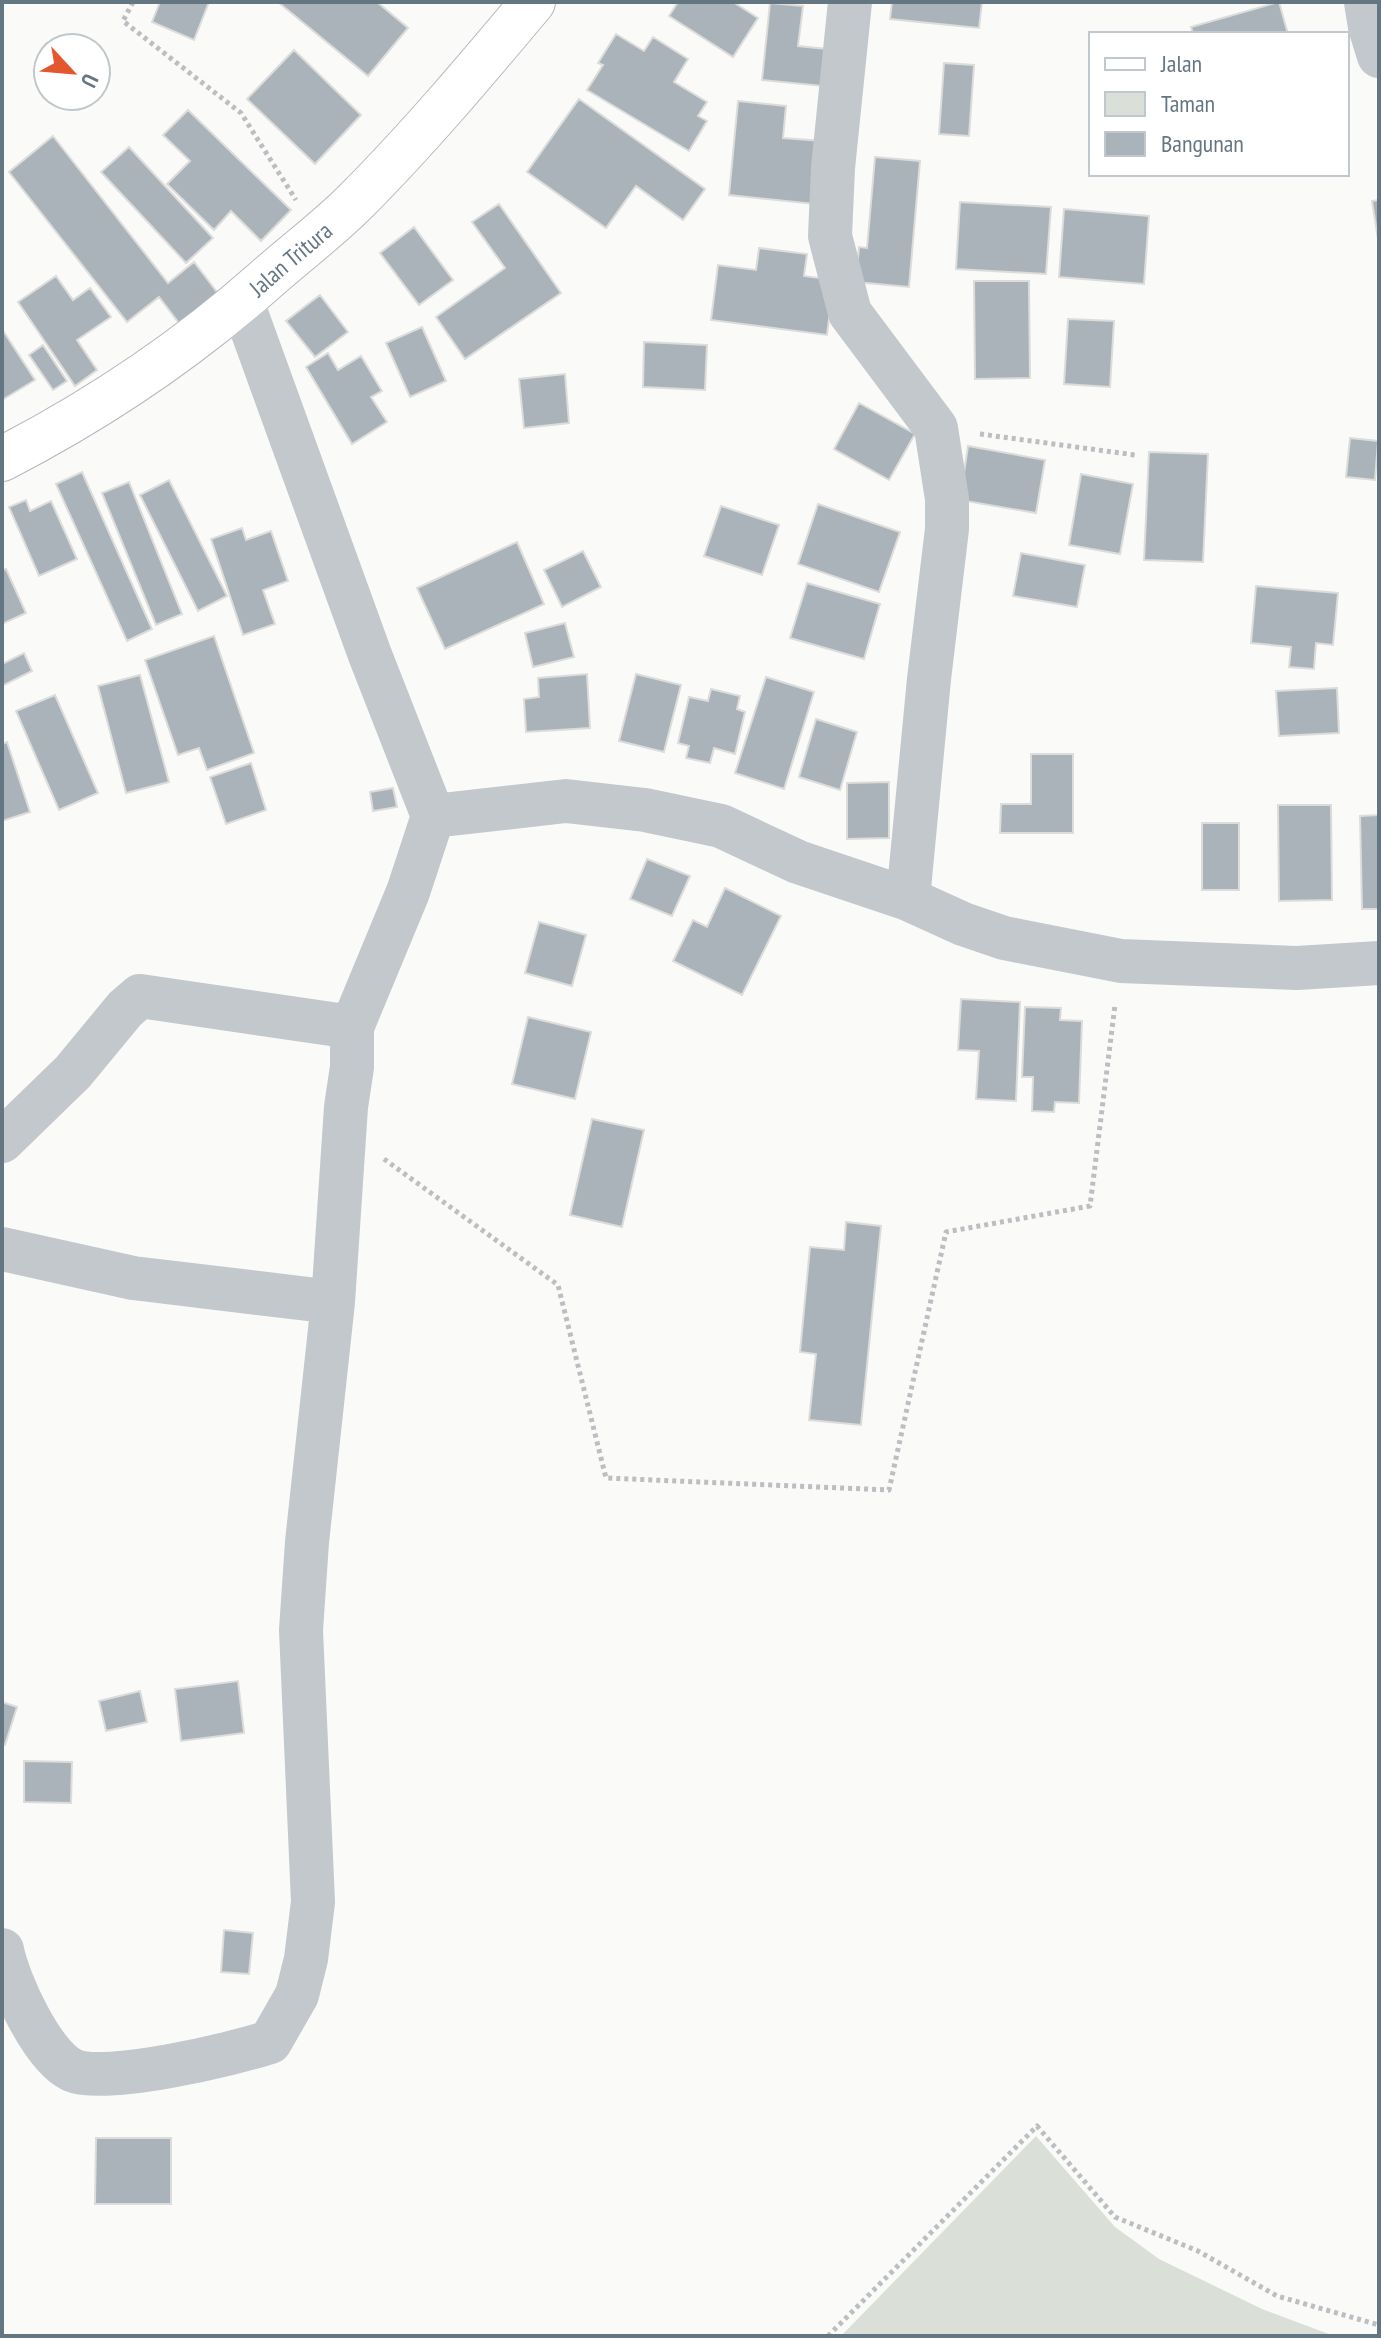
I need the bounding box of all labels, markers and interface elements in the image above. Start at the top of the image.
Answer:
north arrow [32,32,112,112]
legend [1089,32,1349,176]
text: Jalan [1160,48,1202,79]
text: U [75,70,105,92]
text: Taman [1161,88,1215,119]
text: Bangunan [1161,128,1244,159]
street label: Jalan Tritura [242,215,338,303]

